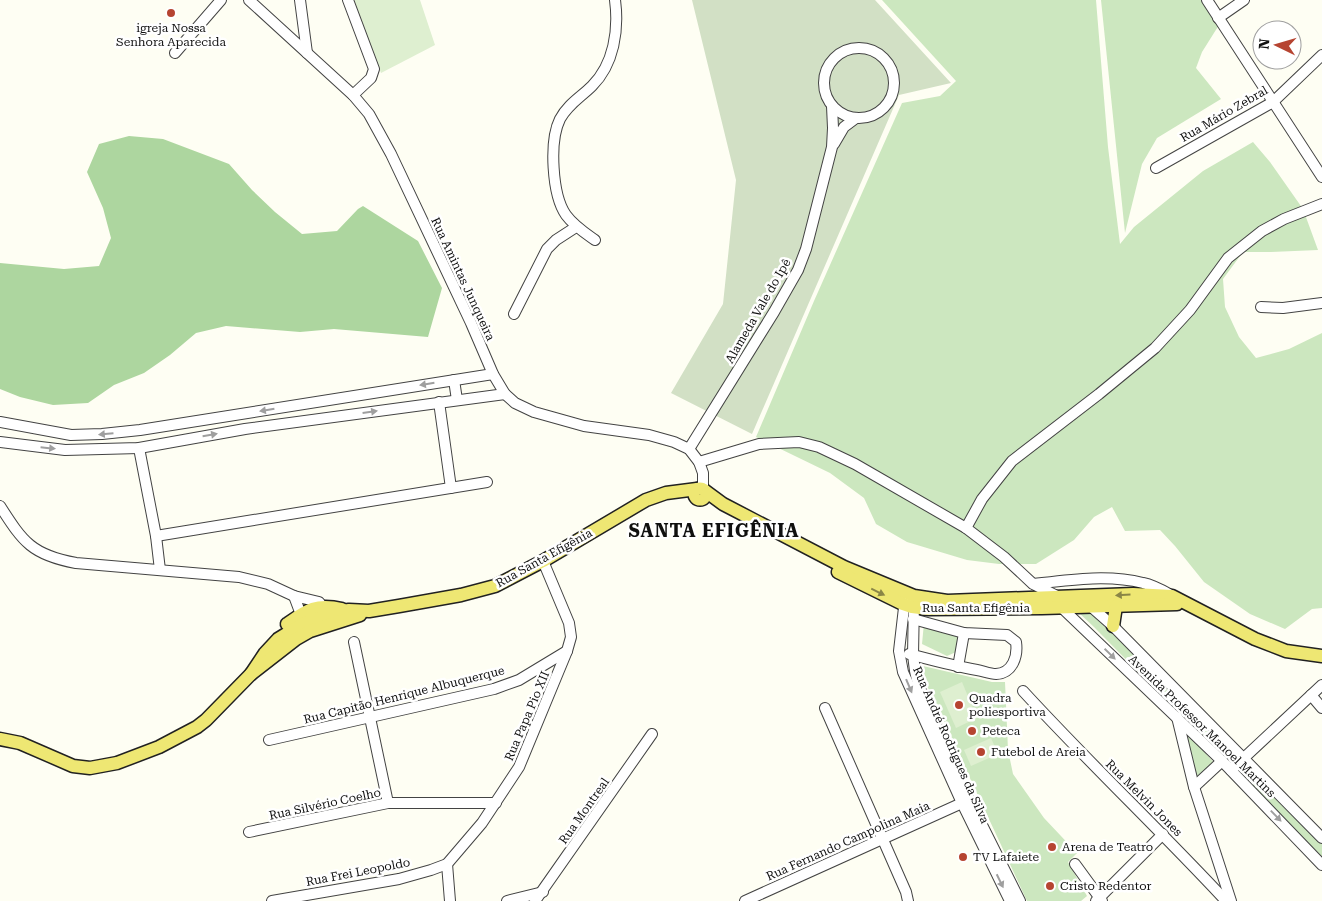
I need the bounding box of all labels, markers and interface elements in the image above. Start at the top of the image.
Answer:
marker: igreja Nossa Senhora Aparecida [165,7,177,19]
north arrow [1252,20,1302,70]
place label: igreja Nossa Senhora Aparecida [116,21,227,49]
text: N [1256,38,1273,50]
street label: Rua Mário Zebral [1178,83,1271,145]
street label: Rua Amintas Junqueira [428,215,498,343]
street label: Alameda Vale do Ipê [722,256,794,366]
one-way arrow [419,381,435,389]
one-way arrow [258,406,274,414]
one-way arrow [363,408,379,416]
one-way arrow [98,430,114,438]
one-way arrow [202,431,218,439]
one-way arrow [41,444,57,452]
district label: SANTA EFIGÊNIA [628,519,800,541]
street label: Rua Santa Efigênia [493,526,595,590]
one-way arrow [870,588,885,596]
one-way arrow [1115,591,1131,599]
street label: Rua Santa Efigênia [922,601,1030,615]
one-way arrow [1104,647,1116,659]
street label: Avenida Professor Manoel Martins [1126,652,1279,800]
street label: Rua Capitão Henrique Albuquerque [302,663,506,727]
street label: Rua André Rodrigues da Silva [910,664,992,826]
street label: Rua Papa Pio XII [502,669,552,763]
one-way arrow [905,679,913,694]
place label: Quadra poliesportiva [969,691,1046,719]
marker: Quadra poliesportiva [953,699,965,711]
place label: Peteca [982,724,1021,738]
marker: Peteca [966,725,978,737]
place label: Futebol de Areia [991,745,1086,759]
marker: Futebol de Areia [975,746,987,758]
street label: Rua Melvin Jones [1103,757,1185,839]
street label: Rua Montreal [556,775,612,847]
street label: Rua Silvério Coelho [268,785,382,823]
street label: Rua Fernando Campolina Maia [764,798,932,884]
one-way arrow [1270,810,1282,822]
place label: Arena de Teatro [1062,840,1153,854]
marker: Arena de Teatro [1046,841,1058,853]
place label: TV Lafaiete [973,850,1039,864]
marker: TV Lafaiete [957,851,969,863]
street label: Rua Frei Leopoldo [305,855,411,889]
one-way arrow [996,873,1004,888]
place label: Cristo Redentor [1060,879,1151,893]
marker: Cristo Redentor [1044,880,1056,892]

